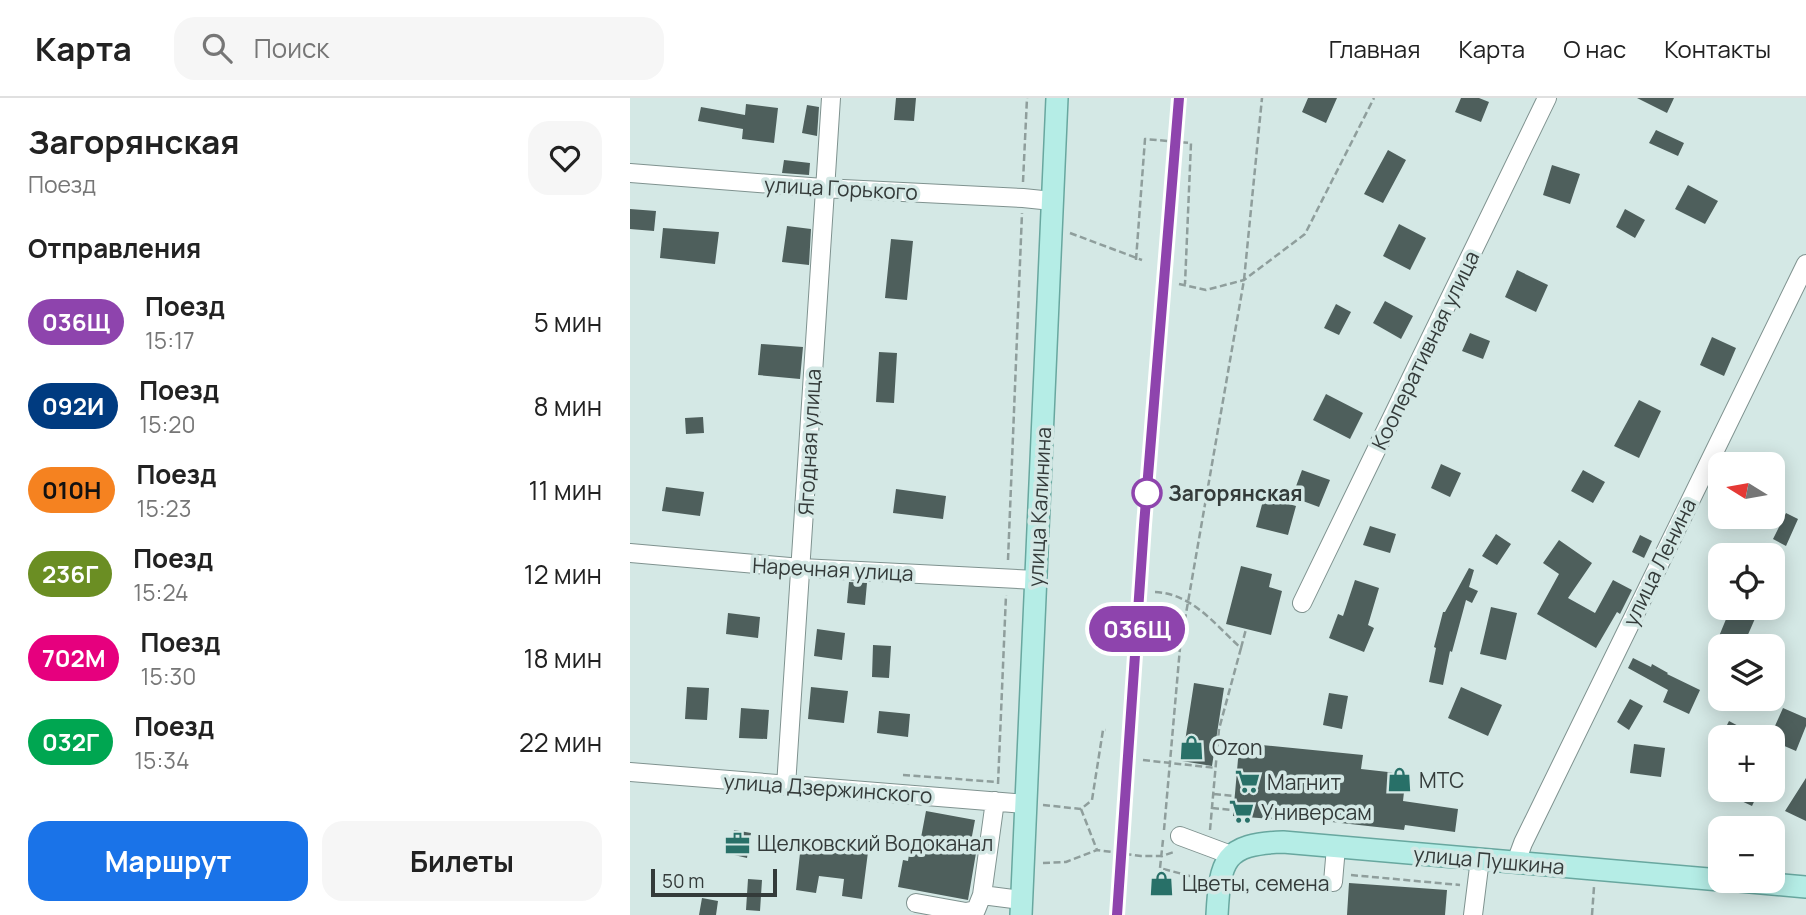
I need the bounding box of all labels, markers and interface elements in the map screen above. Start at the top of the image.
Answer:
search box [174,17,664,80]
text: Карта [35,26,132,71]
icon: search [198,29,236,67]
text: Поиск [254,30,329,66]
text: Главная [1329,32,1420,65]
text: Карта [1458,32,1525,65]
text: О нас [1563,32,1626,65]
text: Контакты [1664,32,1771,65]
text: Загорянская [28,119,239,164]
button: heart [528,121,602,195]
text: Поезд [28,168,96,200]
street label: улица Горького [764,170,918,206]
text: Отправления [28,230,201,266]
street label: Кооперативная улица [1365,246,1485,454]
text: Поезд [145,288,225,324]
text: 5 мин [534,304,602,340]
text: 036Щ [42,305,110,338]
text: 15:17 [145,324,195,356]
street label: Ягодная улица [791,368,827,516]
text: Поезд [139,372,219,408]
text: 8 мин [534,388,602,424]
text: 092И [42,389,104,422]
text: 15:20 [139,408,196,440]
street label: улица Калинина [1021,426,1057,588]
north arrow [1708,452,1785,528]
map controls [1708,452,1785,893]
text: Поезд [136,456,216,492]
text: 11 мин [528,472,602,508]
text: 010Н [42,473,101,506]
marker: Загорянская [1132,478,1162,508]
place label: Загорянская [1168,479,1303,507]
text: 15:23 [136,492,191,524]
street label: улица Ленина [1616,493,1702,631]
text: Поезд [133,540,213,576]
button: locate [1708,543,1785,620]
street label: Наречная улица [752,551,914,587]
text: 12 мин [524,556,602,592]
text: 236Г [42,557,98,590]
text: 15:24 [133,576,189,608]
line badge: 036Щ [1088,606,1186,652]
text: 036Щ [1103,612,1171,645]
text: Поезд [140,624,220,660]
button: layers [1708,634,1785,711]
text: 18 мин [523,640,602,676]
text: 702М [42,641,105,674]
text: 15:30 [140,660,196,692]
text: Поезд [134,708,214,744]
text: 22 мин [519,724,602,760]
text: 032Г [42,725,99,758]
button: + [1708,725,1785,802]
shop icon: Ozon [1178,733,1206,761]
place label: Ozon [1212,733,1262,761]
text: 15:34 [134,744,190,776]
shop icon: МТС [1385,766,1413,794]
place label: МТС [1419,766,1464,794]
street label: улица Дзержинского [723,767,933,809]
supermarket icon: Магнит [1233,768,1261,796]
place label: Магнит [1267,768,1341,796]
supermarket icon: Универсам [1227,798,1255,826]
place label: Универсам [1261,798,1372,826]
button: − [1708,816,1785,893]
button: Маршрут [28,821,308,901]
button: Билеты [322,821,602,901]
office icon: Щелковский Водоканал [723,829,751,857]
place label: Щелковский Водоканал [757,829,993,857]
street label: улица Пушкина [1412,839,1566,881]
scale bar [651,866,777,898]
text: 50 m [662,868,704,894]
shop icon: Цветы, семена [1148,869,1176,897]
place label: Цветы, семена [1182,869,1329,897]

